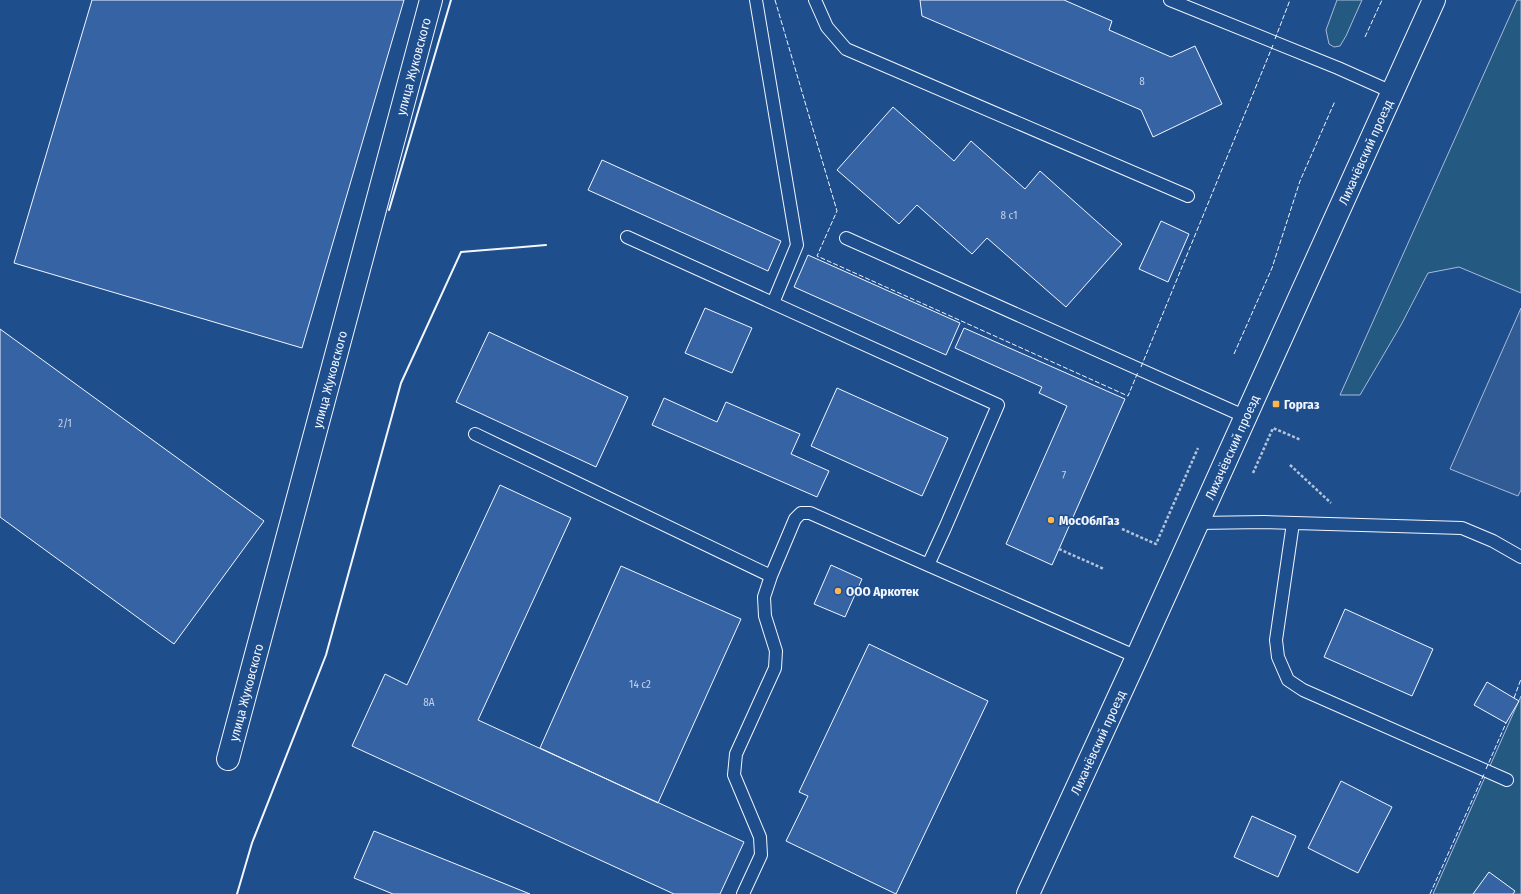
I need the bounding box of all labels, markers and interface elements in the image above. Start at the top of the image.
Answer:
street label: улица Жуковского [394,16,434,117]
house number: 8 [1139,75,1145,88]
street label: Лихачёвский проезд [1335,97,1396,207]
house number: 8 с1 [1001,209,1017,222]
street label: улица Жуковского [310,329,350,430]
street label: Лихачёвский проезд [1202,392,1263,502]
place label: Горгаз [1284,397,1320,412]
marker: Горгаз [1271,399,1281,409]
house number: 2/1 [58,417,72,430]
house number: 7 [1062,469,1067,482]
place label: МосОблГаз [1059,513,1120,528]
marker: МосОблГаз [1046,515,1056,525]
place label: ООО Аркотек [846,584,919,599]
marker: ООО Аркотек [833,586,843,596]
street label: улица Жуковского [226,642,267,743]
house number: 14 с2 [629,678,651,691]
street label: Лихачёвский проезд [1068,687,1129,797]
house number: 8А [423,696,435,709]

